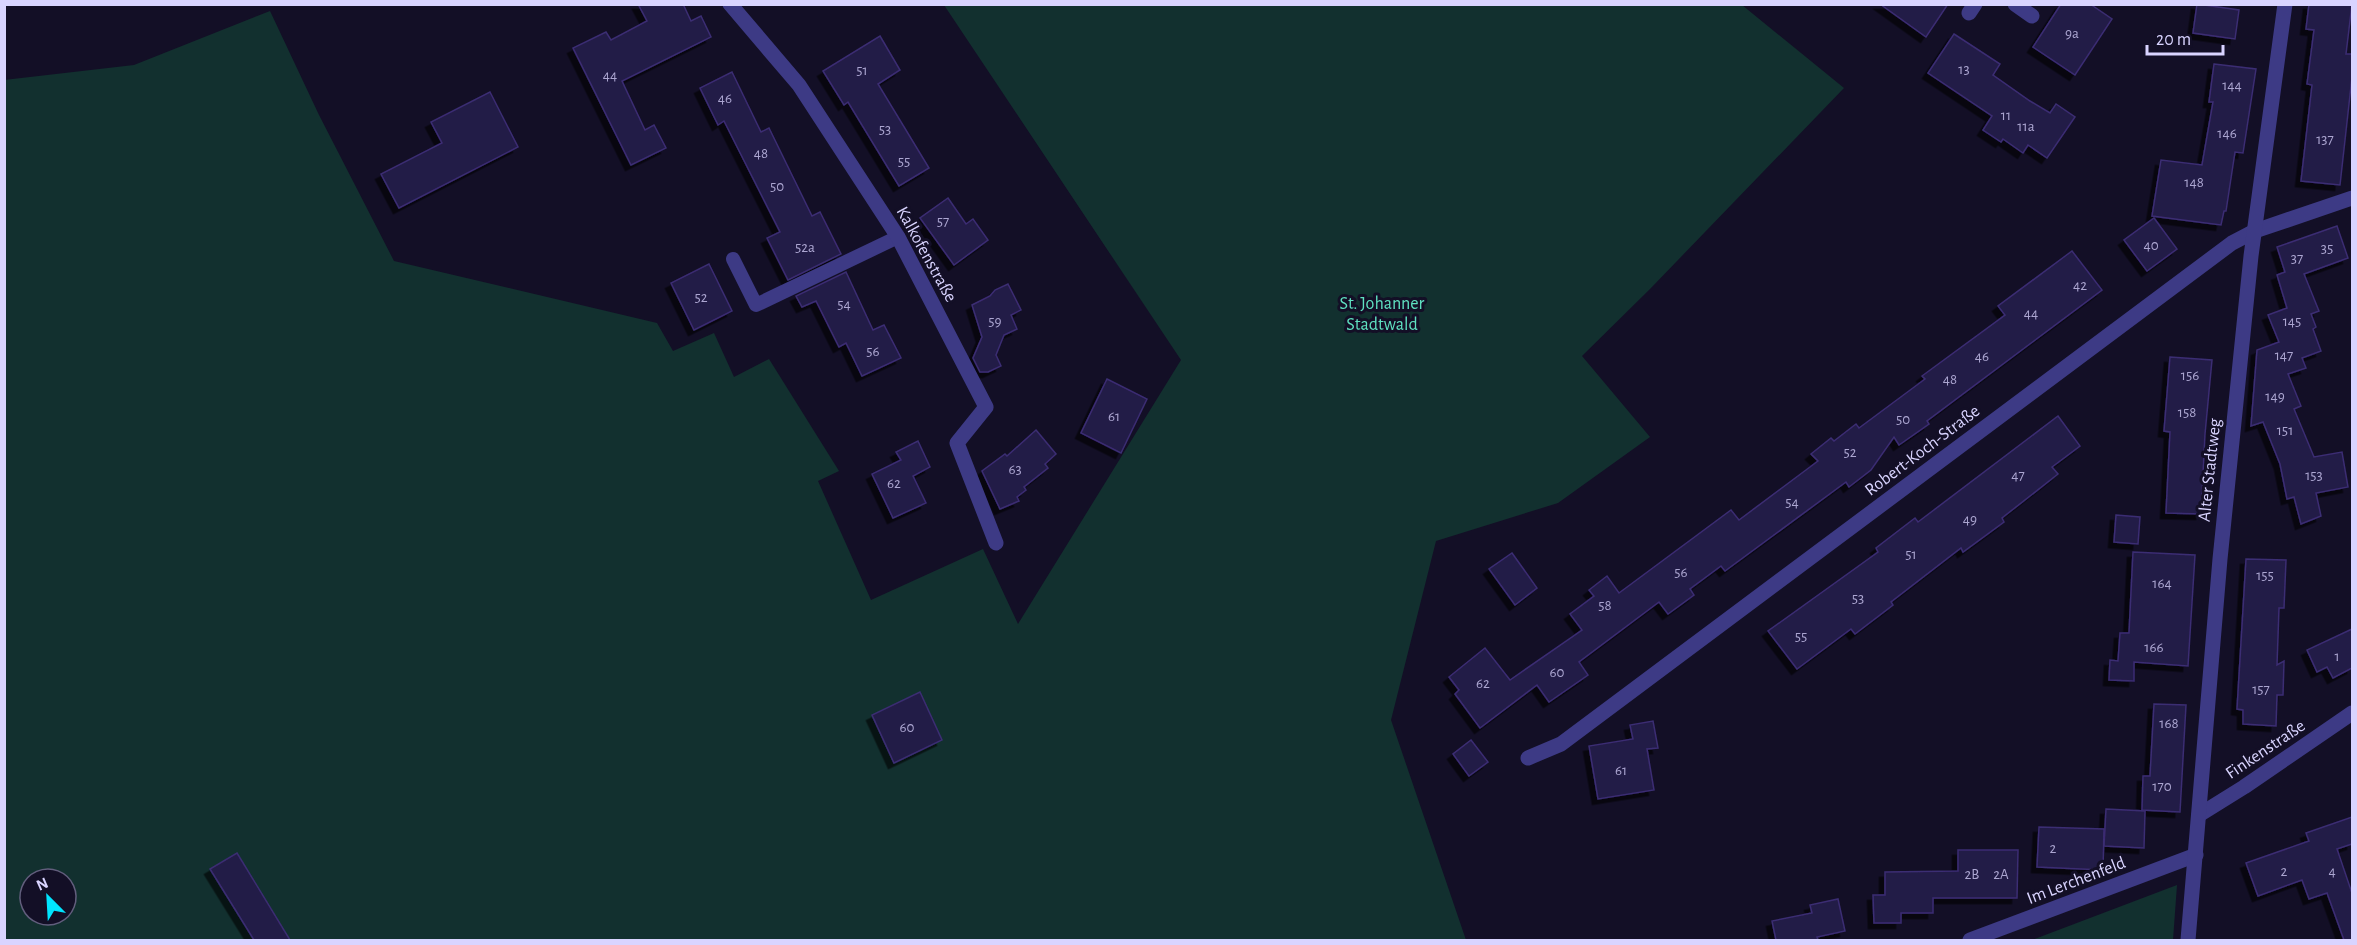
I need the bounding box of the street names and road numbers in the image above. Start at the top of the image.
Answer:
street label: Kalkofenstraße [893,204,960,305]
street label: Robert-Koch-Straße [1862,402,1983,500]
street label: Alter Stadtweg [2196,417,2224,523]
street label: Finkenstraße [2223,717,2309,783]
street label: Im Lerchenfeld [2024,854,2128,908]

